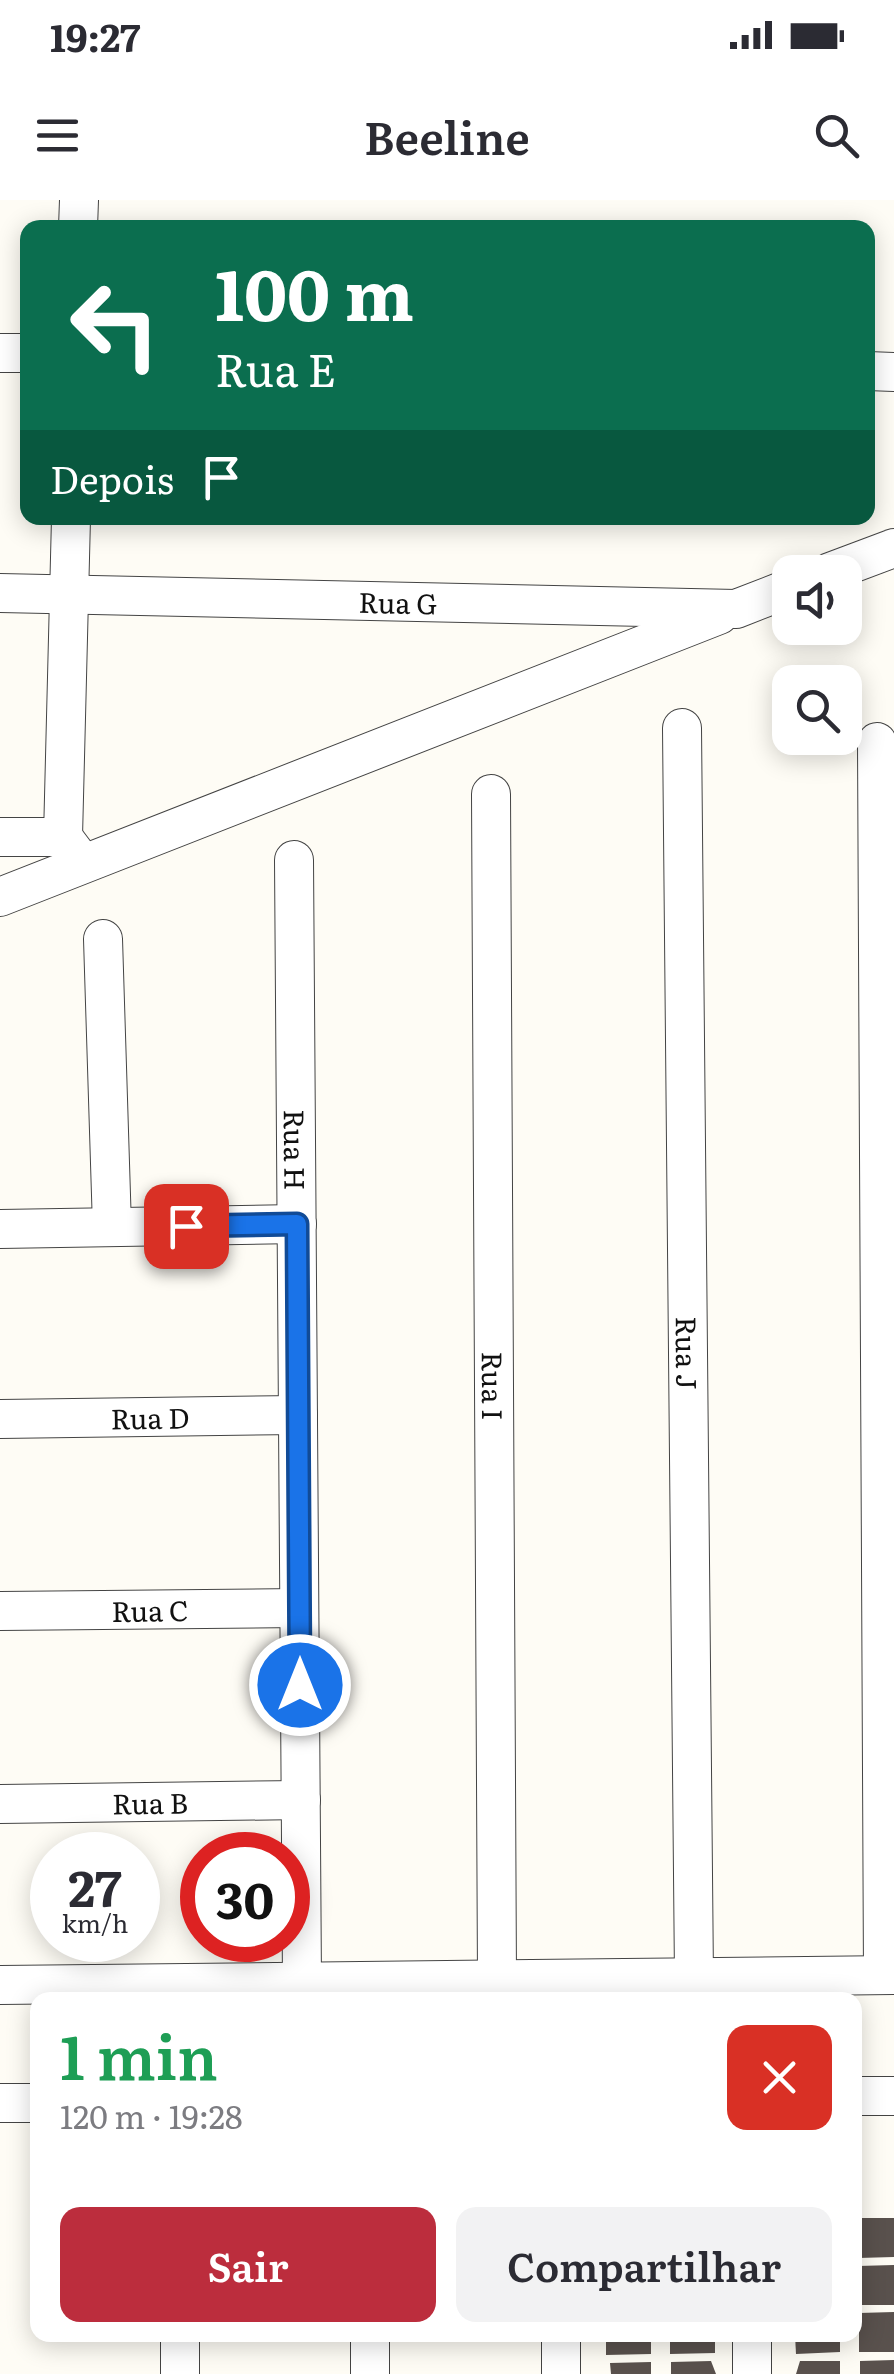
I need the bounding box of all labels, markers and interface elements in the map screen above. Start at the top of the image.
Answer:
text: 19:27 [50,7,141,64]
text: Beeline [364,102,530,169]
icon: menu [30,108,85,163]
icon: search [809,108,864,163]
text: 100 m [215,239,414,343]
icon: left [50,260,180,390]
text: Rua E [215,334,336,401]
text: Depois [50,449,174,506]
icon: arrive [194,450,249,505]
map controls [772,555,862,755]
button: sound [772,555,862,645]
street label: Rua G [358,580,438,623]
button: search [772,665,862,755]
street label: Rua H [275,1109,317,1191]
pin [144,1184,229,1269]
icon: arrive [159,1199,214,1254]
street label: Rua J [667,1316,709,1390]
street label: Rua I [473,1351,515,1421]
street label: Rua D [110,1395,190,1439]
street label: Rua C [111,1588,189,1631]
position arrow [248,1633,352,1737]
street label: Rua B [112,1781,188,1824]
speed limit sign: 30 [180,1832,310,1962]
text: 27 [68,1848,122,1922]
text: km/h [62,1904,128,1941]
text: 1 min [60,2009,218,2098]
button: close [727,2025,832,2130]
text: 120 m · 19:28 [60,2091,243,2139]
button: Sair [60,2207,436,2322]
button: Compartilhar [456,2207,832,2322]

